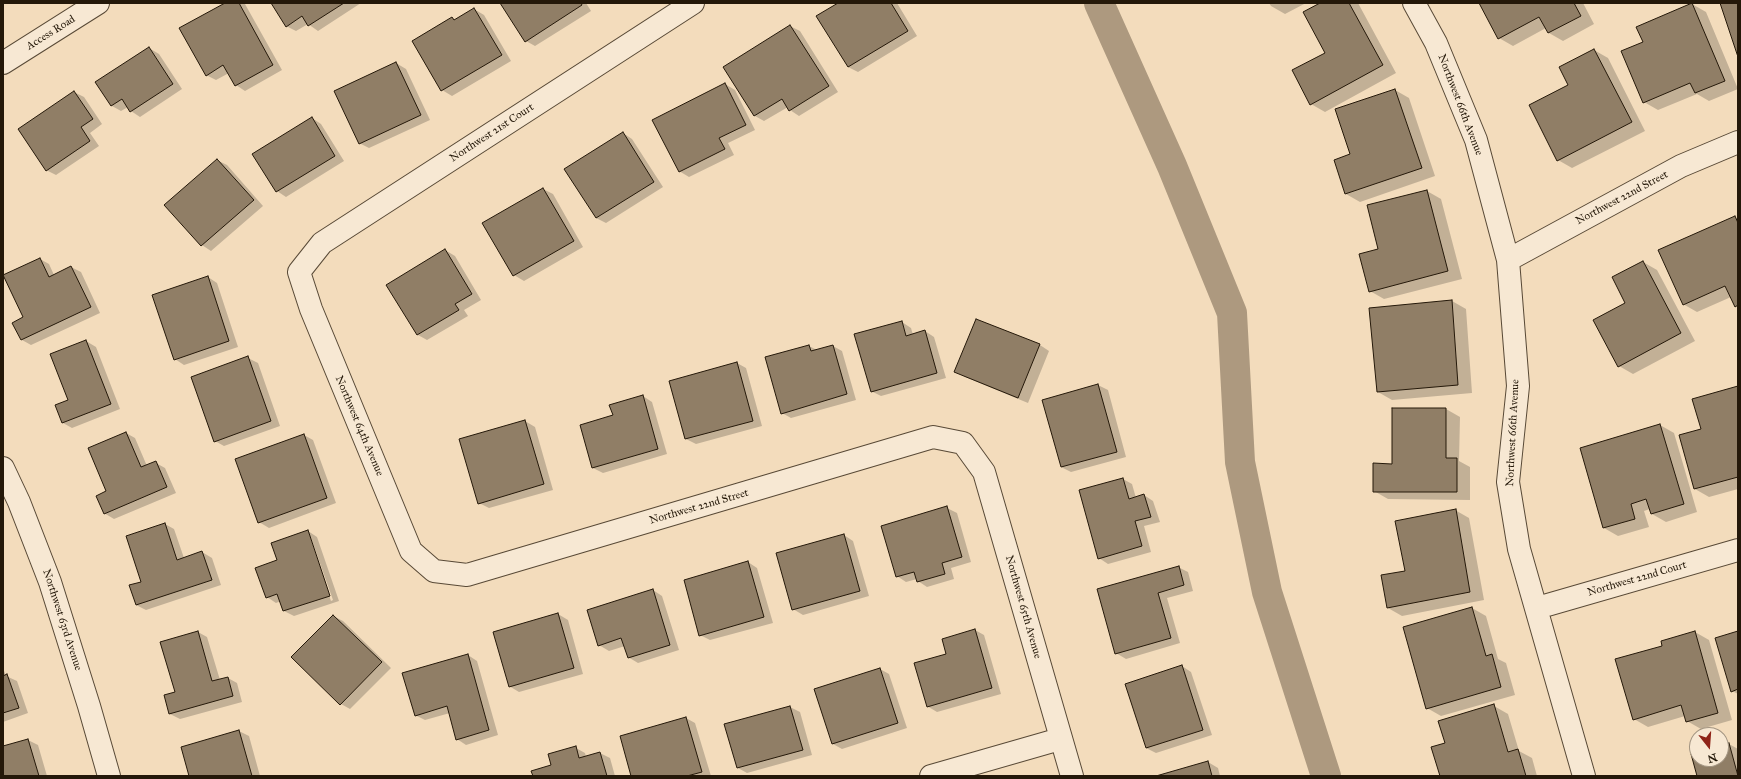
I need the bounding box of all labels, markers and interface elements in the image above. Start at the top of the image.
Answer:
street label: Access Road [24,13,78,53]
street label: Northwest 66th Avenue [1435,53,1485,157]
street label: Northwest 21st Court [447,101,537,165]
street label: Northwest 22nd Street [1574,168,1670,228]
street label: Northwest 64th Avenue [332,374,386,478]
street label: Northwest 66th Avenue [1504,379,1522,487]
street label: Northwest 22nd Street [648,487,750,527]
street label: Northwest 65th Avenue [1002,554,1044,660]
street label: Northwest 22nd Court [1586,559,1688,599]
street label: Northwest 63rd Avenue [39,568,85,672]
north arrow [1689,727,1729,767]
text: N [1706,750,1719,766]

